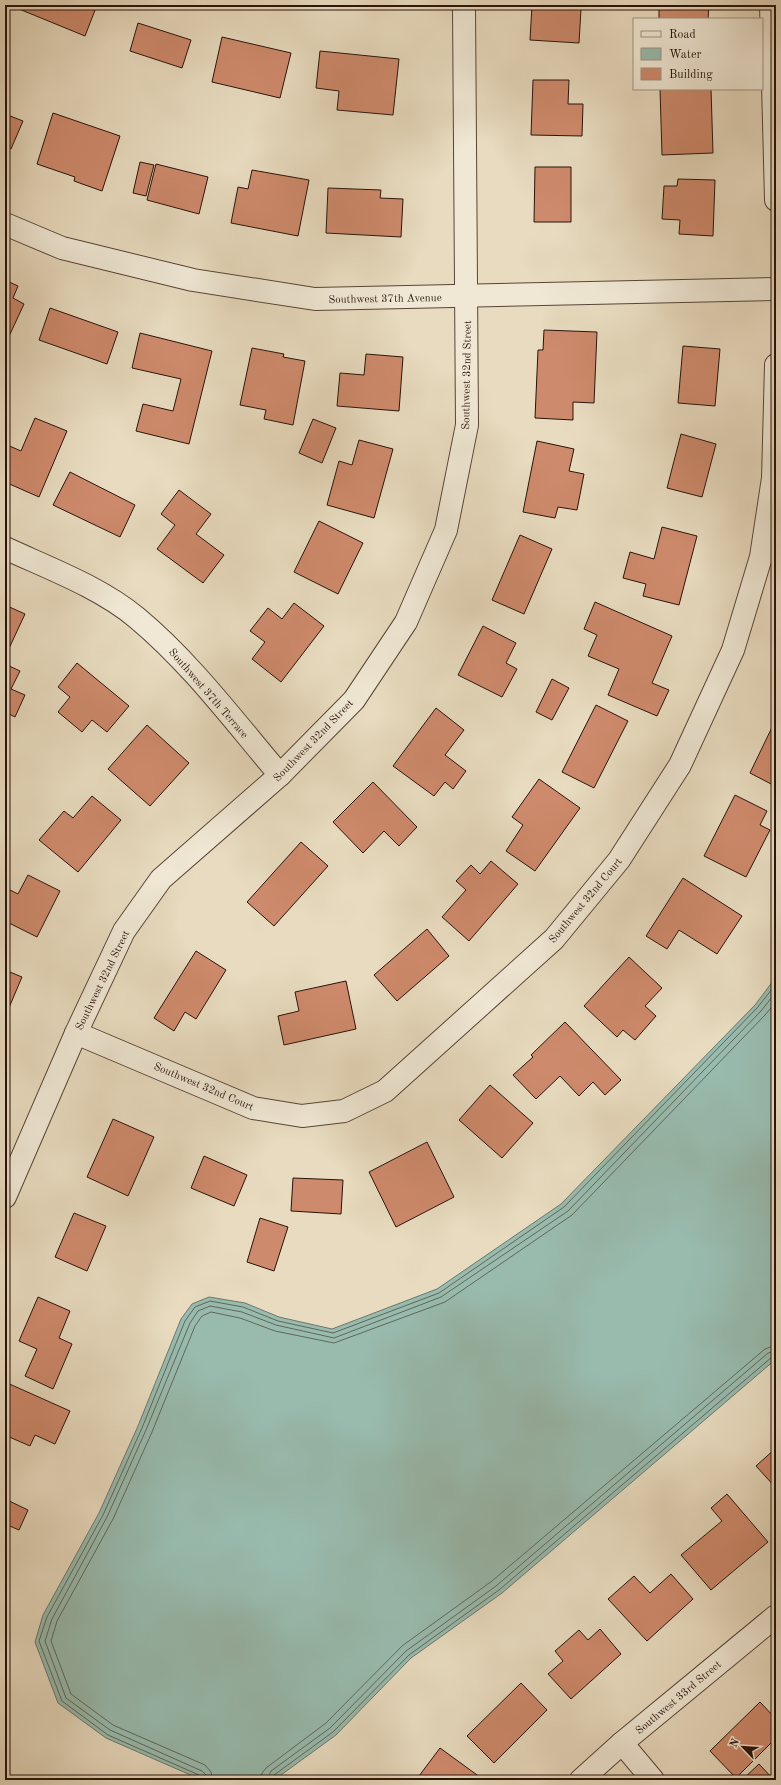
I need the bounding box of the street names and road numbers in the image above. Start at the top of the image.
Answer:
street label: Southwest 37th Avenue [328,293,442,306]
street label: Southwest 32nd Street [461,320,474,430]
street label: Southwest 37th Terrace [166,647,250,741]
street label: Southwest 32nd Street [272,698,356,784]
street label: Southwest 32nd Court [547,856,625,946]
street label: Southwest 32nd Street [74,929,132,1032]
street label: Southwest 32nd Court [152,1061,255,1113]
street label: Southwest 33rd Street [634,1659,724,1737]

